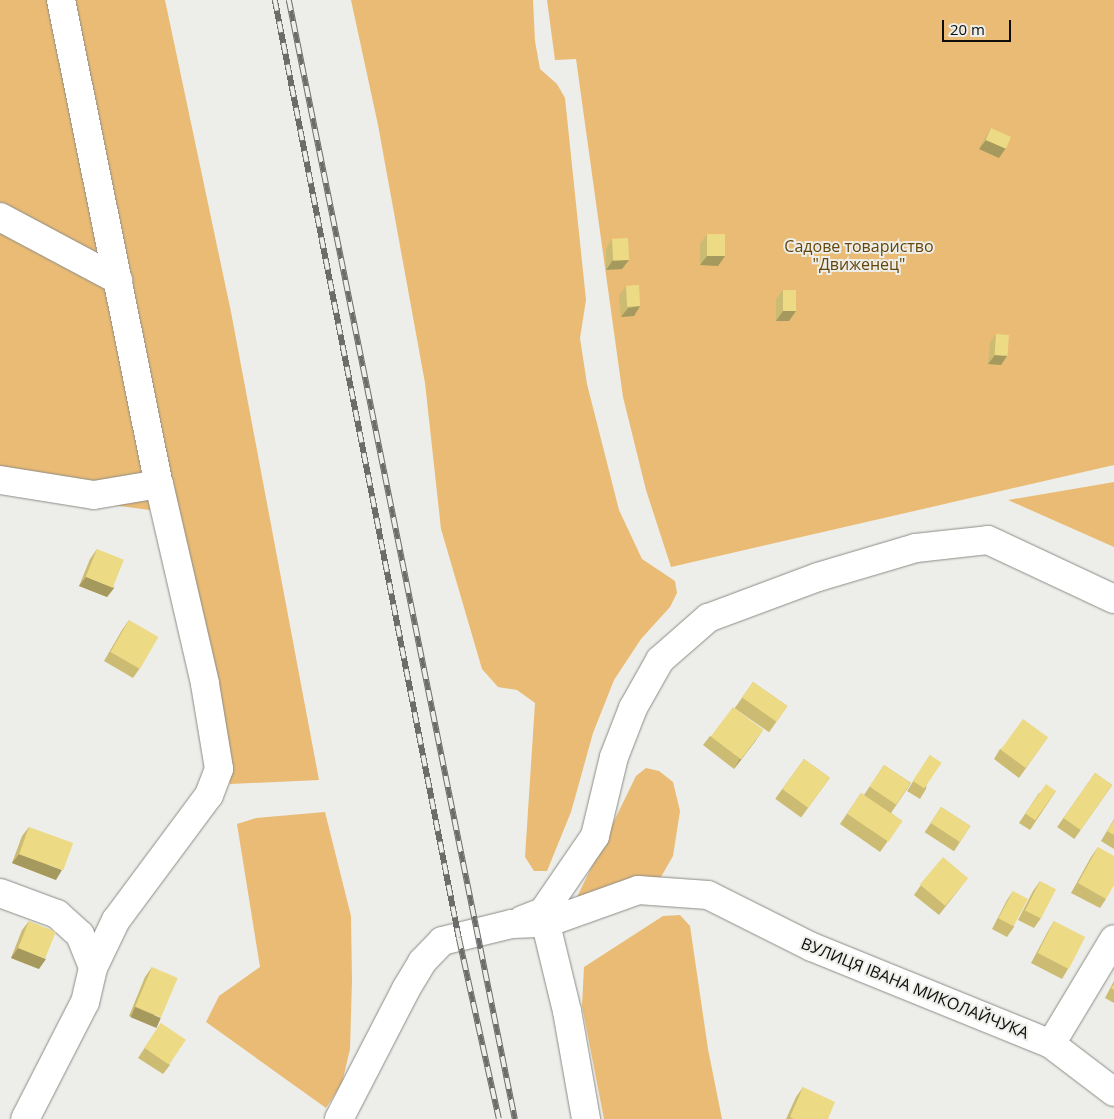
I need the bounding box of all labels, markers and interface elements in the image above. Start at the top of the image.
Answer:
scale bar [944,10,1013,42]
text: 20 m [950,19,985,39]
park label: Садове товариство "Движенец" [784,236,934,274]
street label: ВУЛИЦЯ ІВАНА МИКОЛАЙЧУКА [798,933,1032,1043]

